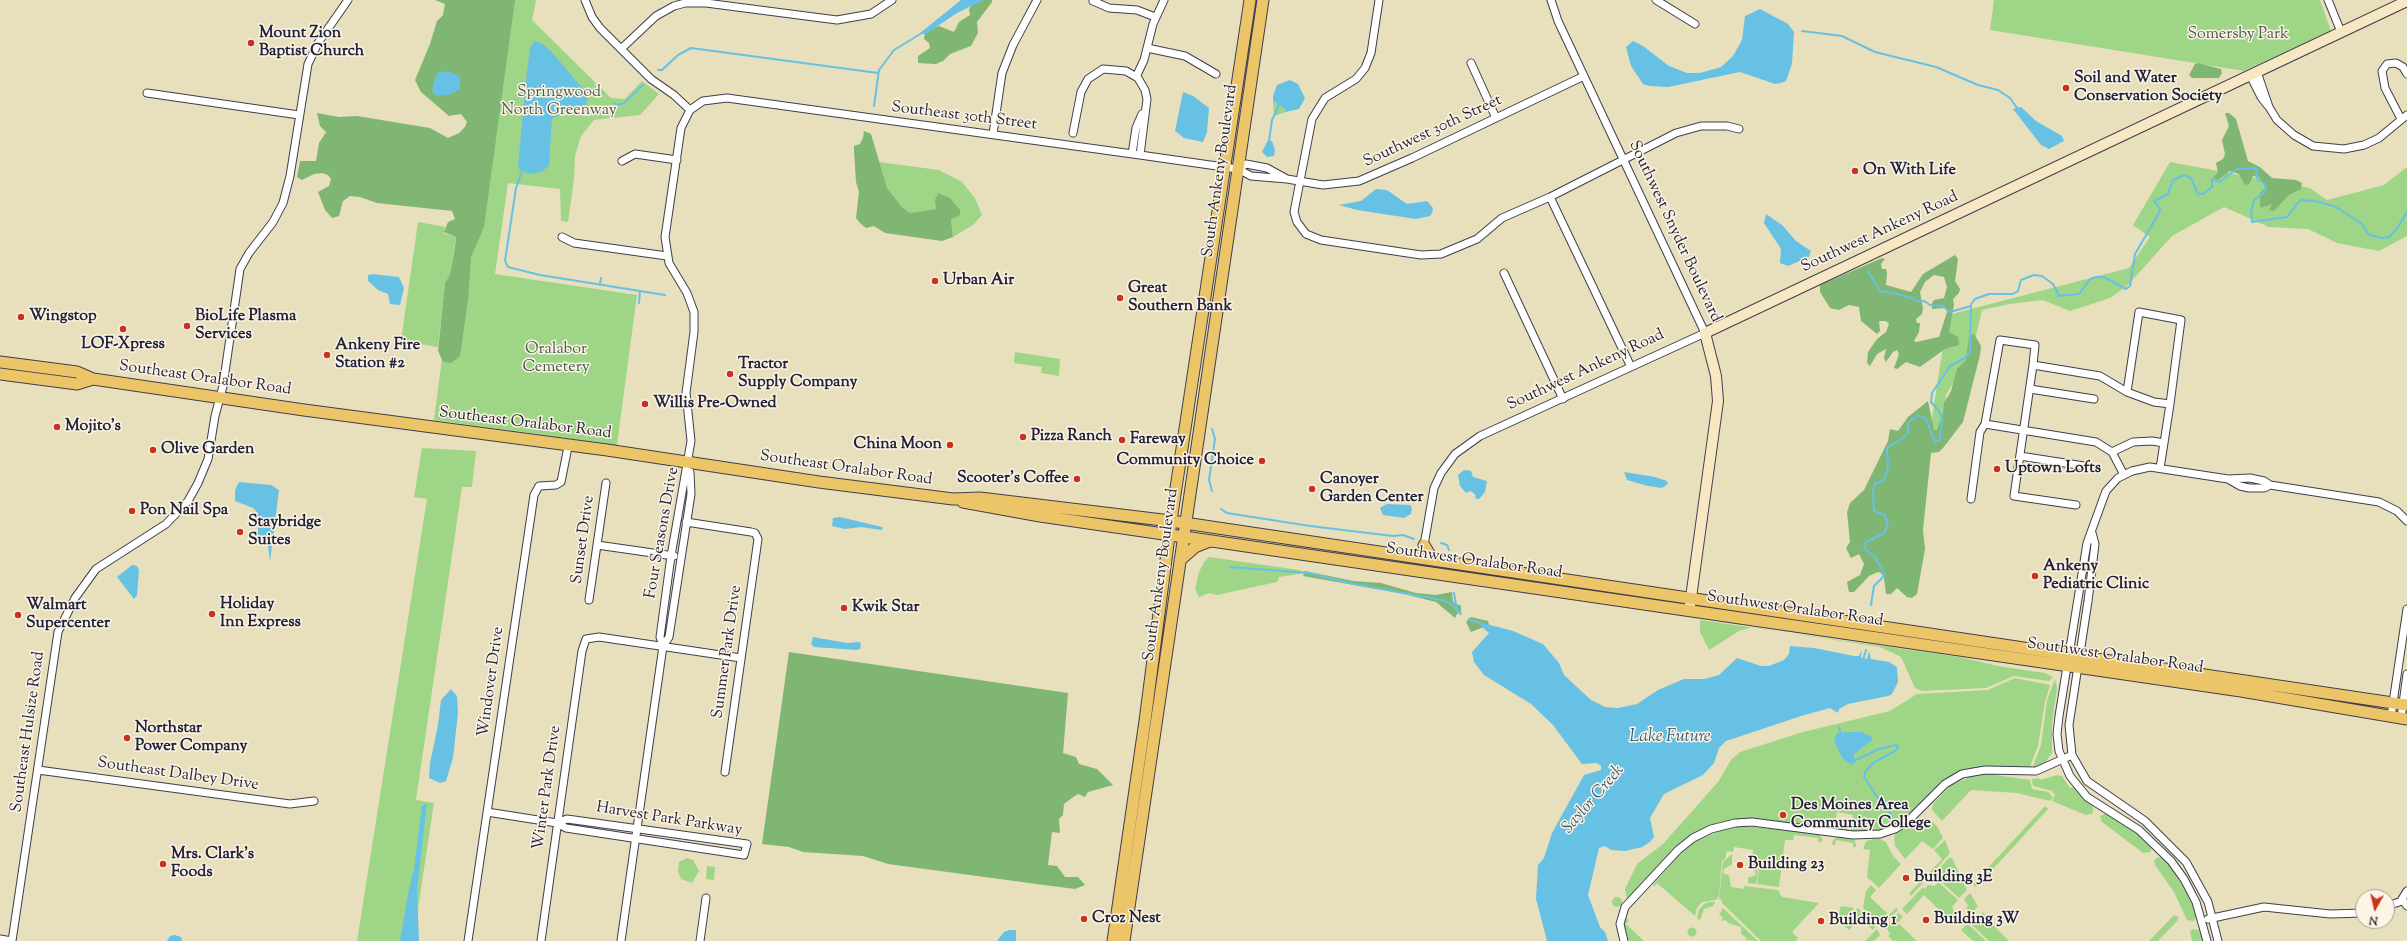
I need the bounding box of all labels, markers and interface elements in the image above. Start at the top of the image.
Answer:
place label: Mount Zion Baptist Church [259,24,364,62]
park label: Somersby Park [2187,25,2289,45]
marker: Mount Zion Baptist Church [246,38,256,48]
place label: Soil and Water Conservation Society [2074,69,2222,107]
park label: Springwood North Greenway [501,83,617,121]
street label: South Ankeny Boulevard [1199,83,1243,259]
marker: Soil and Water Conservation Society [2061,83,2071,93]
street label: Southwest 30th Street [1361,91,1505,173]
street label: Southeast 30th Street [890,99,1038,135]
street label: Southwest Snyder Boulevard [1623,138,1725,326]
place label: On With Life [1863,161,1956,181]
marker: On With Life [1850,166,1860,176]
street label: Southwest Ankeny Road [1798,188,1962,278]
place label: Urban Air [943,271,1014,291]
marker: Urban Air [930,276,940,286]
place label: Great Southern Bank [1128,279,1232,317]
marker: Great Southern Bank [1115,293,1125,303]
place label: Wingstop [29,307,97,327]
place label: BioLife Plasma Services [195,307,296,345]
marker: Wingstop [16,312,26,322]
marker: BioLife Plasma Services [182,321,192,331]
marker: LOF-Xpress [118,324,128,334]
street label: Southwest Ankeny Road [1504,326,1668,416]
place label: LOF-Xpress [81,335,165,355]
place label: Ankeny Fire Station #2 [335,336,420,374]
park label: Oralabor Cemetery [522,340,590,378]
marker: Ankeny Fire Station #2 [322,350,332,360]
place label: Tractor Supply Company [738,355,857,393]
street label: Southeast Oralabor Road [118,357,292,401]
marker: Tractor Supply Company [725,369,735,379]
place label: Willis Pre-Owned [653,394,777,414]
marker: Willis Pre-Owned [640,399,650,409]
street label: Southeast Oralabor Road [438,404,612,444]
place label: Mojito's [65,417,121,437]
marker: Mojito's [52,422,62,432]
place label: Pizza Ranch [1031,427,1112,447]
place label: Fareway [1130,430,1186,450]
marker: Pizza Ranch [1018,432,1028,442]
place label: China Moon [853,435,942,455]
marker: Fareway [1117,435,1127,445]
place label: Olive Garden [161,440,254,460]
marker: China Moon [945,440,955,450]
marker: Olive Garden [148,445,158,455]
street label: Southeast Oralabor Road [759,447,933,491]
place label: Community Choice [1116,451,1254,471]
marker: Community Choice [1257,456,1267,466]
place label: Uptown Lofts [2005,459,2101,479]
marker: Uptown Lofts [1992,464,2002,474]
street label: Four Seasons Drive [642,466,684,600]
place label: Scooter's Coffee [957,469,1069,489]
place label: Canoyer Garden Center [1320,470,1424,508]
marker: Scooter's Coffee [1072,474,1082,484]
marker: Canoyer Garden Center [1307,484,1317,494]
street label: South Ankeny Boulevard [1140,487,1184,663]
street label: Sunset Drive [568,494,600,586]
place label: Pon Nail Spa [140,501,228,521]
marker: Pon Nail Spa [127,506,137,516]
place label: Staybridge Suites [248,513,321,551]
marker: Staybridge Suites [235,527,245,537]
street label: Southwest Oralabor Road [1385,540,1563,584]
place label: Ankeny Pediatric Clinic [2043,557,2149,595]
marker: Ankeny Pediatric Clinic [2030,571,2040,581]
street label: Summer Park Drive [709,584,747,720]
street label: Southwest Oralabor Road [1706,588,1884,632]
place label: Holiday Inn Express [220,595,301,633]
place label: Walmart Supercenter [26,596,110,634]
place label: Kwik Star [852,598,920,618]
marker: Kwik Star [839,603,849,613]
marker: Holiday Inn Express [207,609,217,619]
marker: Walmart Supercenter [13,610,23,620]
street label: Windover Drive [475,626,509,738]
street label: Southwest Oralabor Road [2026,635,2204,679]
street label: Southeast Hulsize Road [8,650,50,814]
place label: Northstar Power Company [135,719,247,757]
street label: Winter Park Drive [530,725,566,851]
water label: Lake Future [1629,728,1711,748]
marker: Northstar Power Company [122,733,132,743]
street label: Southeast Dalbey Drive [96,754,260,796]
water label: Saylor Creek [1559,761,1629,839]
place label: Des Moines Area Community College [1791,796,1931,834]
street label: Harvest Park Parkway [595,799,743,841]
marker: Des Moines Area Community College [1778,810,1788,820]
place label: Mrs. Clark's Foods [171,845,254,883]
place label: Building 23 [1748,855,1824,875]
marker: Mrs. Clark's Foods [158,859,168,869]
marker: Building 23 [1735,860,1745,870]
place label: Building 3E [1914,868,1992,888]
marker: Building 3E [1901,873,1911,883]
north arrow [2355,889,2395,929]
place label: Croz Nest [1092,909,1161,929]
place label: Building 3W [1934,910,2019,930]
place label: Building 1 [1829,911,1897,931]
text: N [2368,911,2379,928]
marker: Croz Nest [1079,914,1089,924]
marker: Building 3W [1921,915,1931,925]
marker: Building 1 [1816,916,1826,926]

